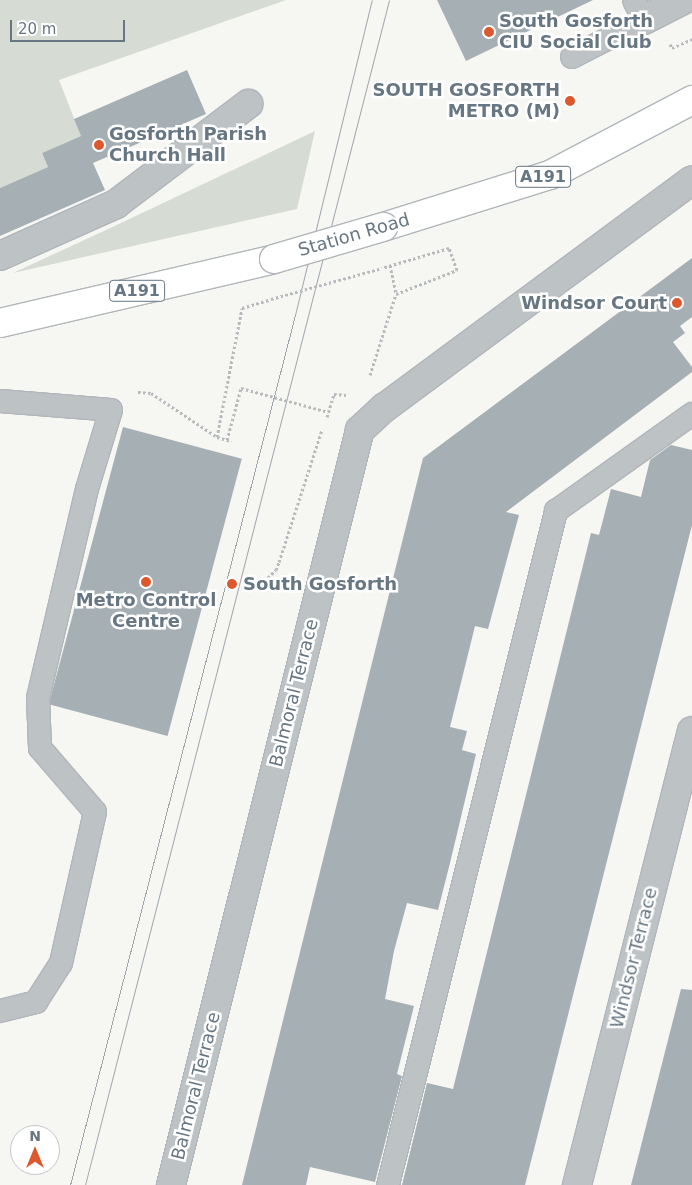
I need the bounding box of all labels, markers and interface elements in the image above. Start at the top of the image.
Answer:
scale bar [12,10,128,42]
place label: South Gosforth CIU Social Club [499,11,653,54]
text: 20 m [18,20,56,38]
marker: South Gosforth CIU Social Club [483,26,495,38]
place label: SOUTH GOSFORTH METRO (M) [372,80,560,122]
marker: SOUTH GOSFORTH METRO (M) [564,95,576,107]
place label: Gosforth Parish Church Hall [109,124,267,166]
marker: Gosforth Parish Church Hall [93,139,105,151]
road number: A191 [514,163,572,190]
street label: Station Road [296,209,412,261]
road number: A191 [108,278,166,304]
place label: Windsor Court [521,292,667,314]
marker: Windsor Court [671,297,683,309]
place label: South Gosforth [243,573,397,595]
marker: Metro Control Centre [140,576,152,588]
marker: South Gosforth [225,577,239,591]
place label: Metro Control Centre [76,590,216,632]
street label: Balmoral Terrace [265,617,323,769]
street label: Windsor Terrace [606,885,662,1031]
street label: Balmoral Terrace [167,1010,225,1162]
north arrow [10,1125,60,1175]
text: N [29,1128,41,1144]

